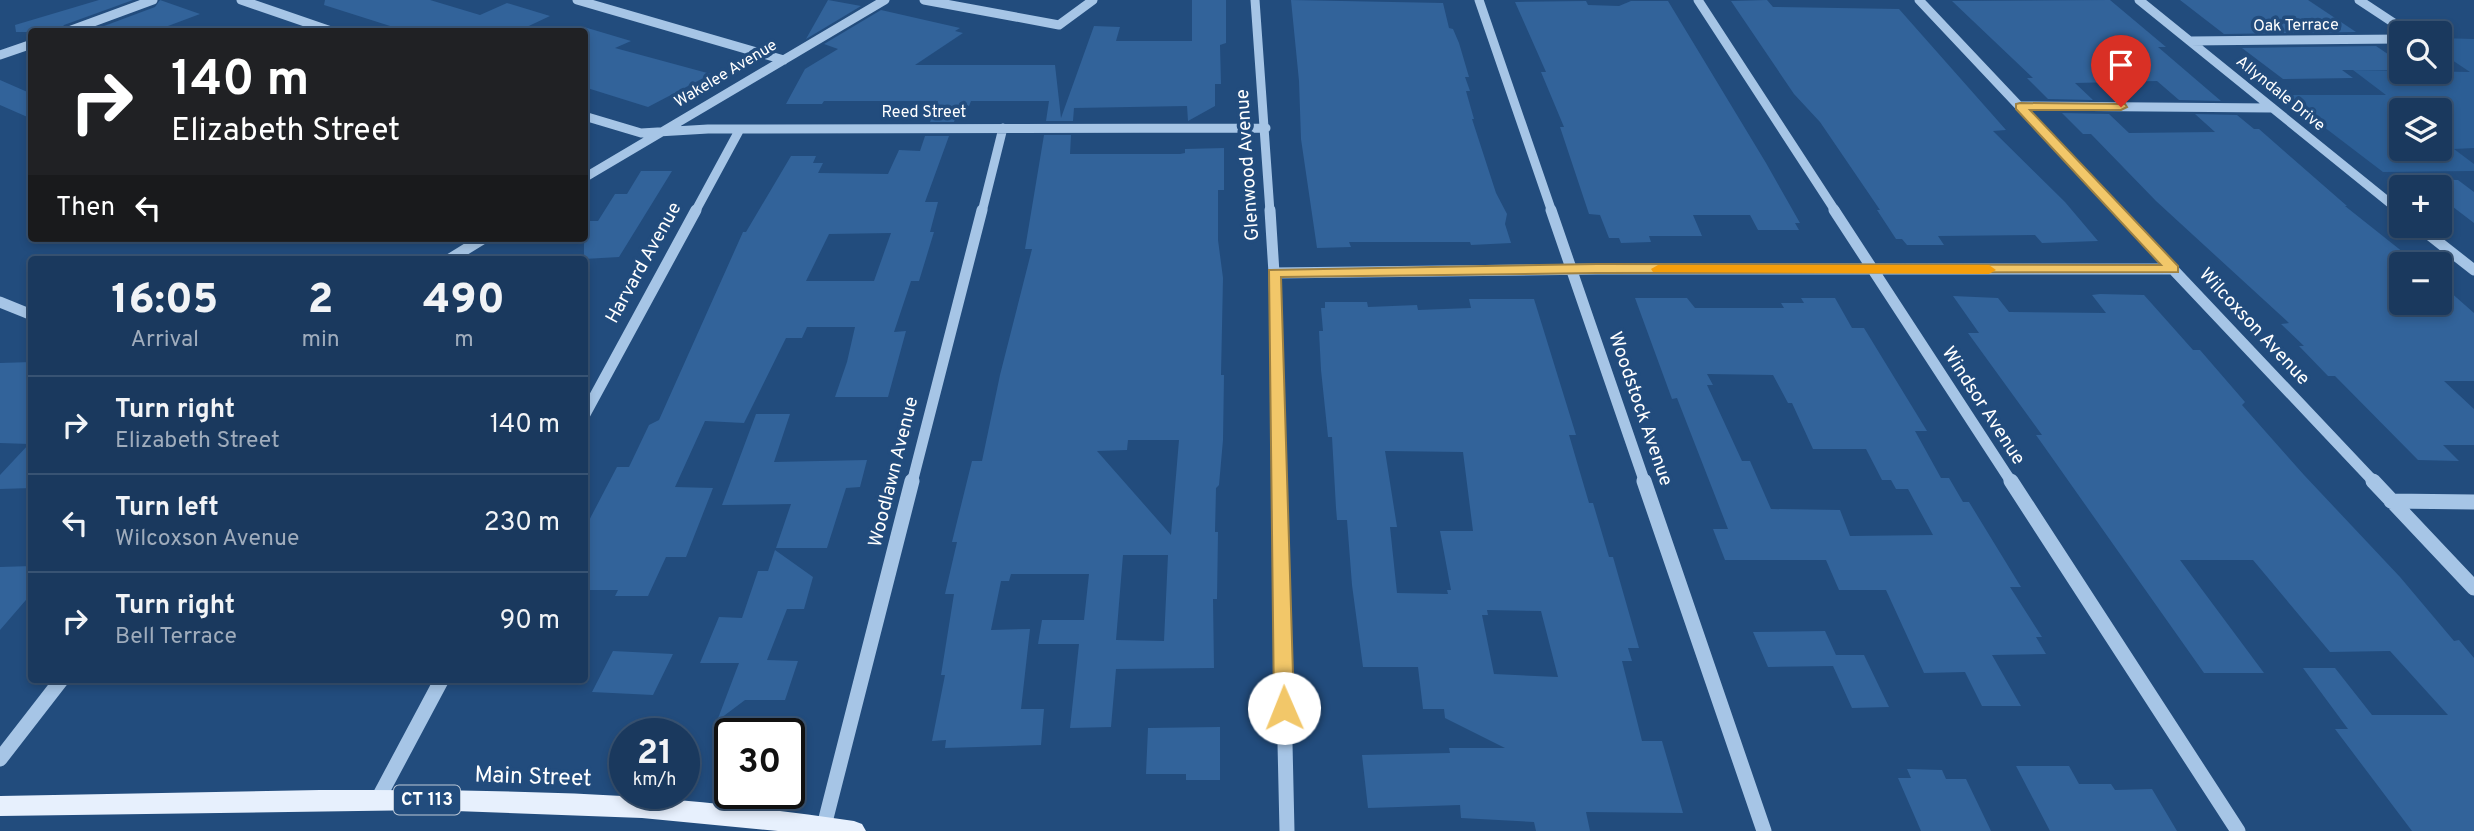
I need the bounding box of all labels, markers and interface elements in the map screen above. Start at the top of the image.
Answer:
street label: Oak Terrace [2253,15,2339,37]
map controls [2389,21,2452,315]
button: search [2389,21,2452,84]
street label: Wakelee Avenue [671,35,781,113]
pin [2091,35,2151,107]
icon: arrive [2102,46,2140,84]
text: 140 m [171,51,310,113]
street label: Allyndale Drive [2231,52,2329,136]
icon: right [56,56,147,147]
street label: Glenwood Avenue [1231,88,1265,242]
button: layers [2389,98,2452,161]
street label: Reed Street [882,103,966,123]
text: Elizabeth Street [171,112,400,152]
button: + [2389,175,2452,238]
icon: left [129,189,167,227]
text: Then [56,192,115,225]
street label: Harvard Avenue [601,198,687,328]
button: − [2389,252,2452,315]
street label: Wilcoxson Avenue [2193,263,2315,391]
text: 16:05 [111,275,218,328]
text: 2 [308,275,333,328]
text: 490 [423,275,505,328]
text: Arrival [130,326,199,355]
text: min [301,326,340,355]
text: m [454,326,474,355]
street label: Woodstock Avenue [1602,329,1678,489]
street label: Windsor Avenue [1936,342,2030,470]
text: Turn right [115,394,235,427]
street label: Woodlawn Avenue [864,394,924,550]
icon: right [56,406,94,444]
text: 140 m [490,409,560,442]
text: Elizabeth Street [115,427,280,456]
text: Turn left [115,492,219,525]
icon: left [56,504,94,542]
text: 230 m [484,507,560,540]
text: Wilcoxson Avenue [115,525,299,554]
text: Turn right [115,590,235,623]
icon: right [56,602,94,640]
text: 90 m [500,605,560,638]
text: Bell Terrace [115,623,237,652]
position arrow [1247,671,1321,745]
speed limit sign: 30 [714,718,805,809]
text: 21 [637,732,672,776]
street label: Main Street [474,761,592,795]
text: km/h [633,769,676,792]
road number: CT 113 [394,786,460,814]

